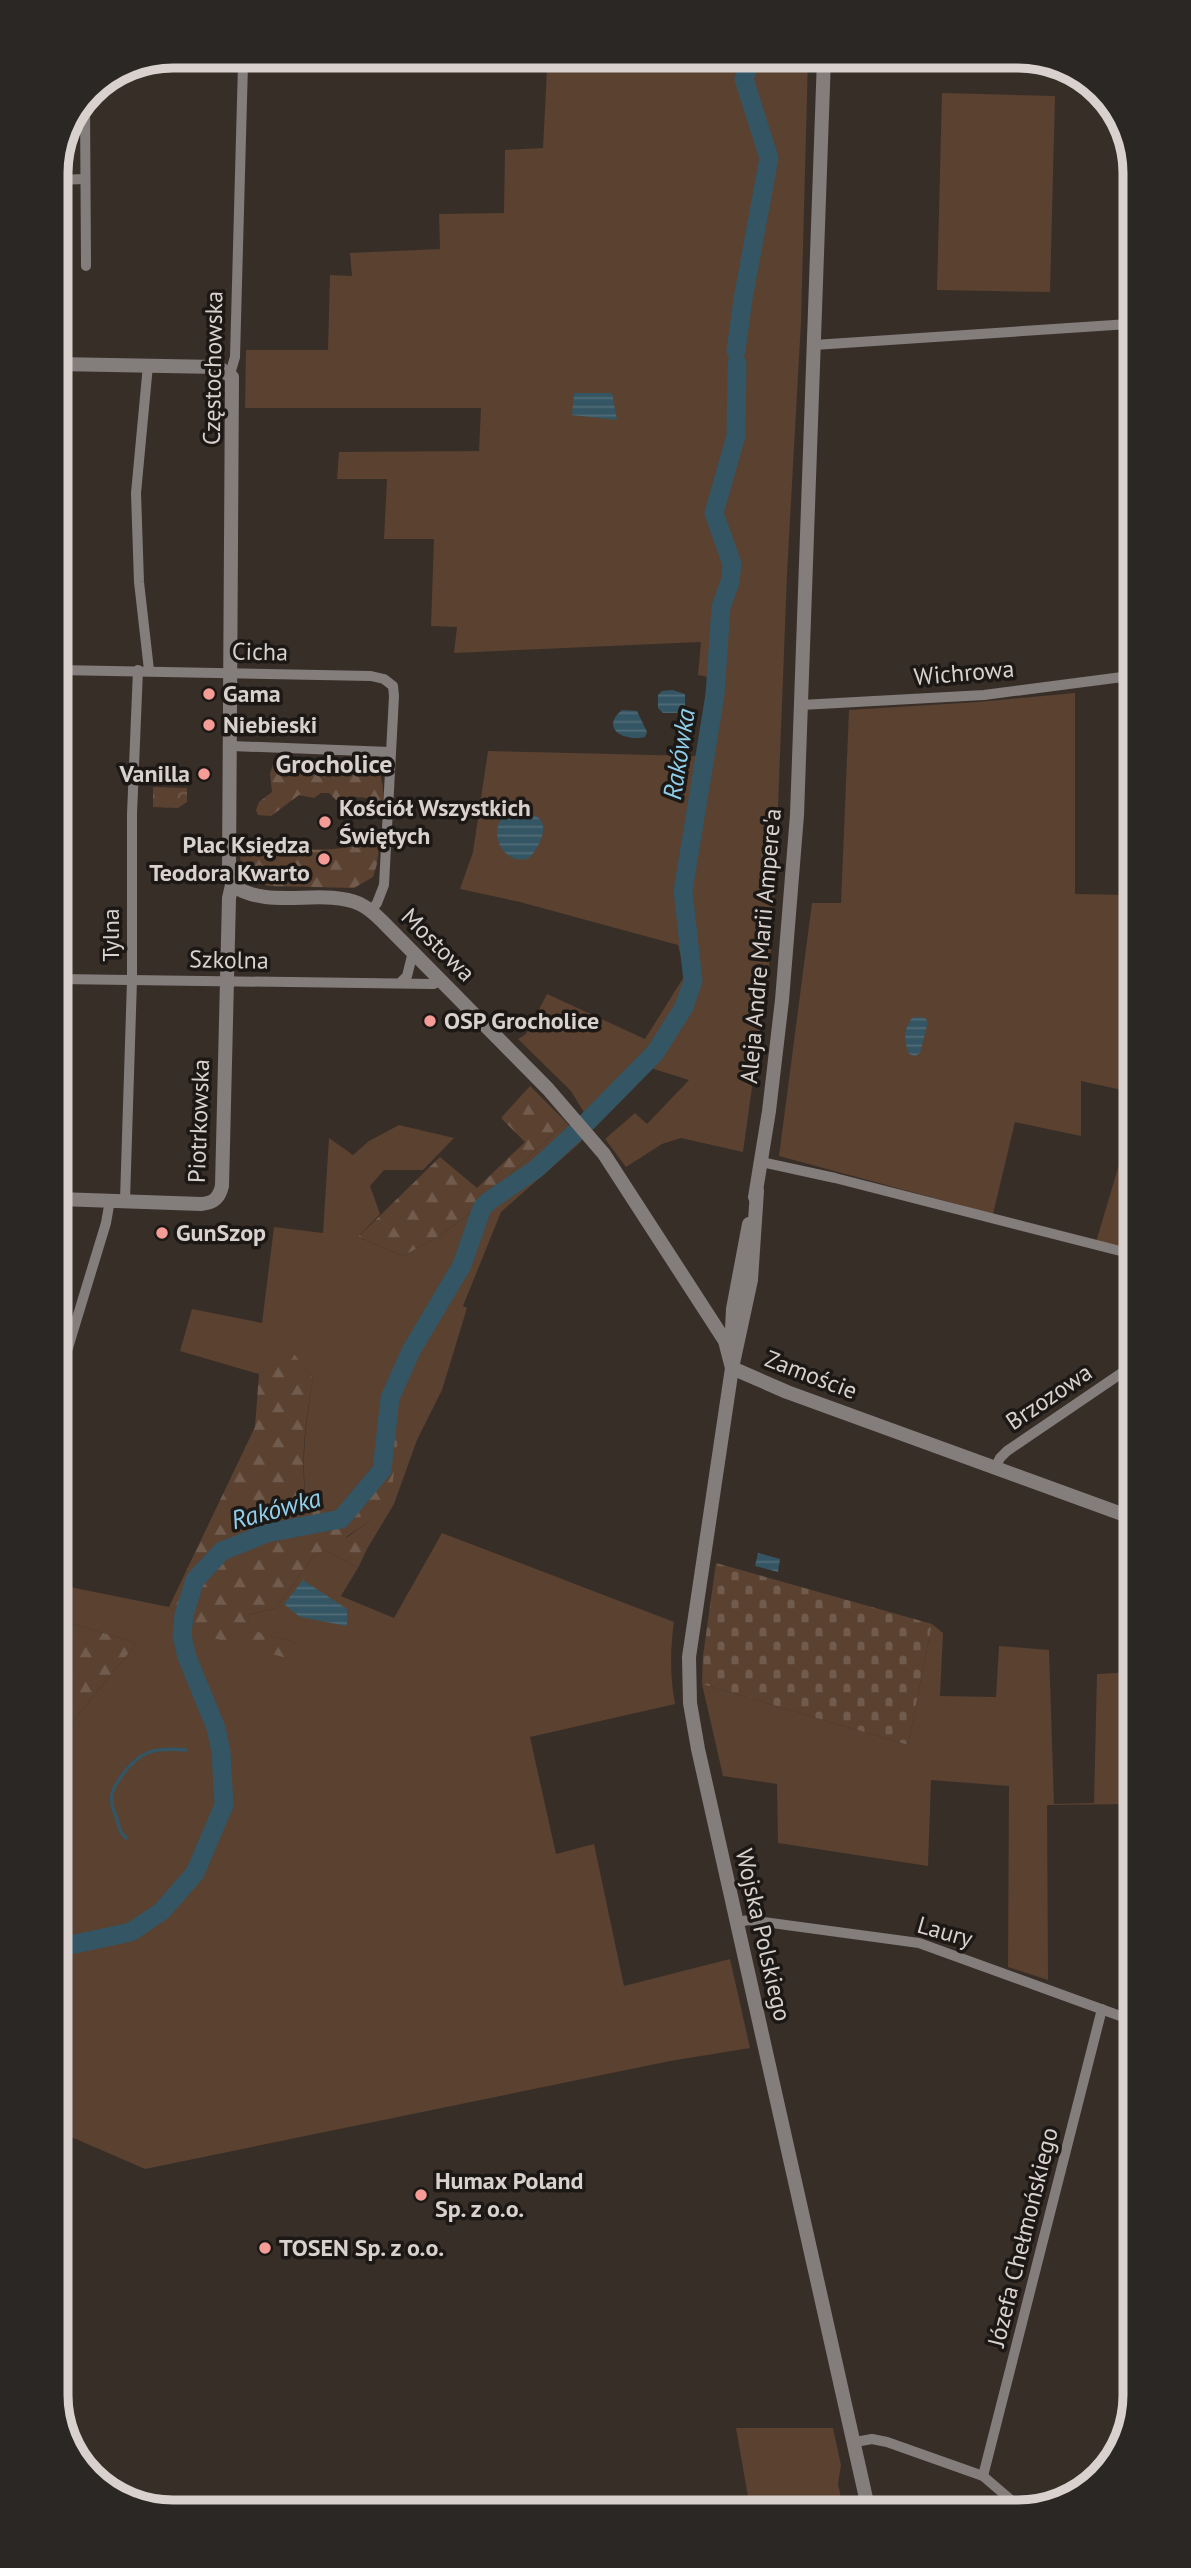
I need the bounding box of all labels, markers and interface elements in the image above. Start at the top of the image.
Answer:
street label: Częstochowska [196,291,229,445]
street label: Cicha [232,636,288,667]
street label: Wichrowa [913,653,1015,692]
place label: Gama [223,678,281,709]
marker: Gama [201,686,217,702]
water label: Rakówka [655,706,702,802]
place label: Niebieski [223,709,317,740]
marker: Niebieski [201,717,217,733]
district label: Grocholice [276,747,392,780]
place label: Vanilla [118,758,190,789]
marker: Vanilla [196,766,212,782]
place label: Kościół Wszystkich Świętych [339,792,531,851]
street label: Aleja Andre Marii Ampere'a [733,807,788,1085]
marker: Kościół Wszystkich Świętych [317,814,333,830]
place label: Plac Księdza Teodora Kwarto [149,829,310,888]
marker: Plac Księdza Teodora Kwarto [316,851,332,867]
street label: Mostowa [395,901,482,988]
street label: Tylna [95,908,126,962]
street label: Szkolna [189,943,269,976]
place label: OSP Grocholice [444,1005,599,1036]
marker: OSP Grocholice [422,1013,438,1029]
street label: Piotrkowska [181,1058,216,1183]
place label: GunSzop [176,1217,266,1248]
marker: GunSzop [154,1225,170,1241]
street label: Zamoście [761,1343,862,1406]
street label: Brzozowa [1000,1356,1098,1437]
water label: Rakówka [227,1481,325,1536]
street label: Wojska Polskiego [729,1846,798,2024]
street label: Laury [914,1909,976,1954]
street label: Józefa Chełmońskiego [980,2124,1065,2351]
place label: Humax Poland Sp. z o.o. [435,2165,583,2224]
marker: Humax Poland Sp. z o.o. [413,2187,429,2203]
place label: TOSEN Sp. z o.o. [279,2232,444,2263]
marker: TOSEN Sp. z o.o. [257,2240,273,2256]

